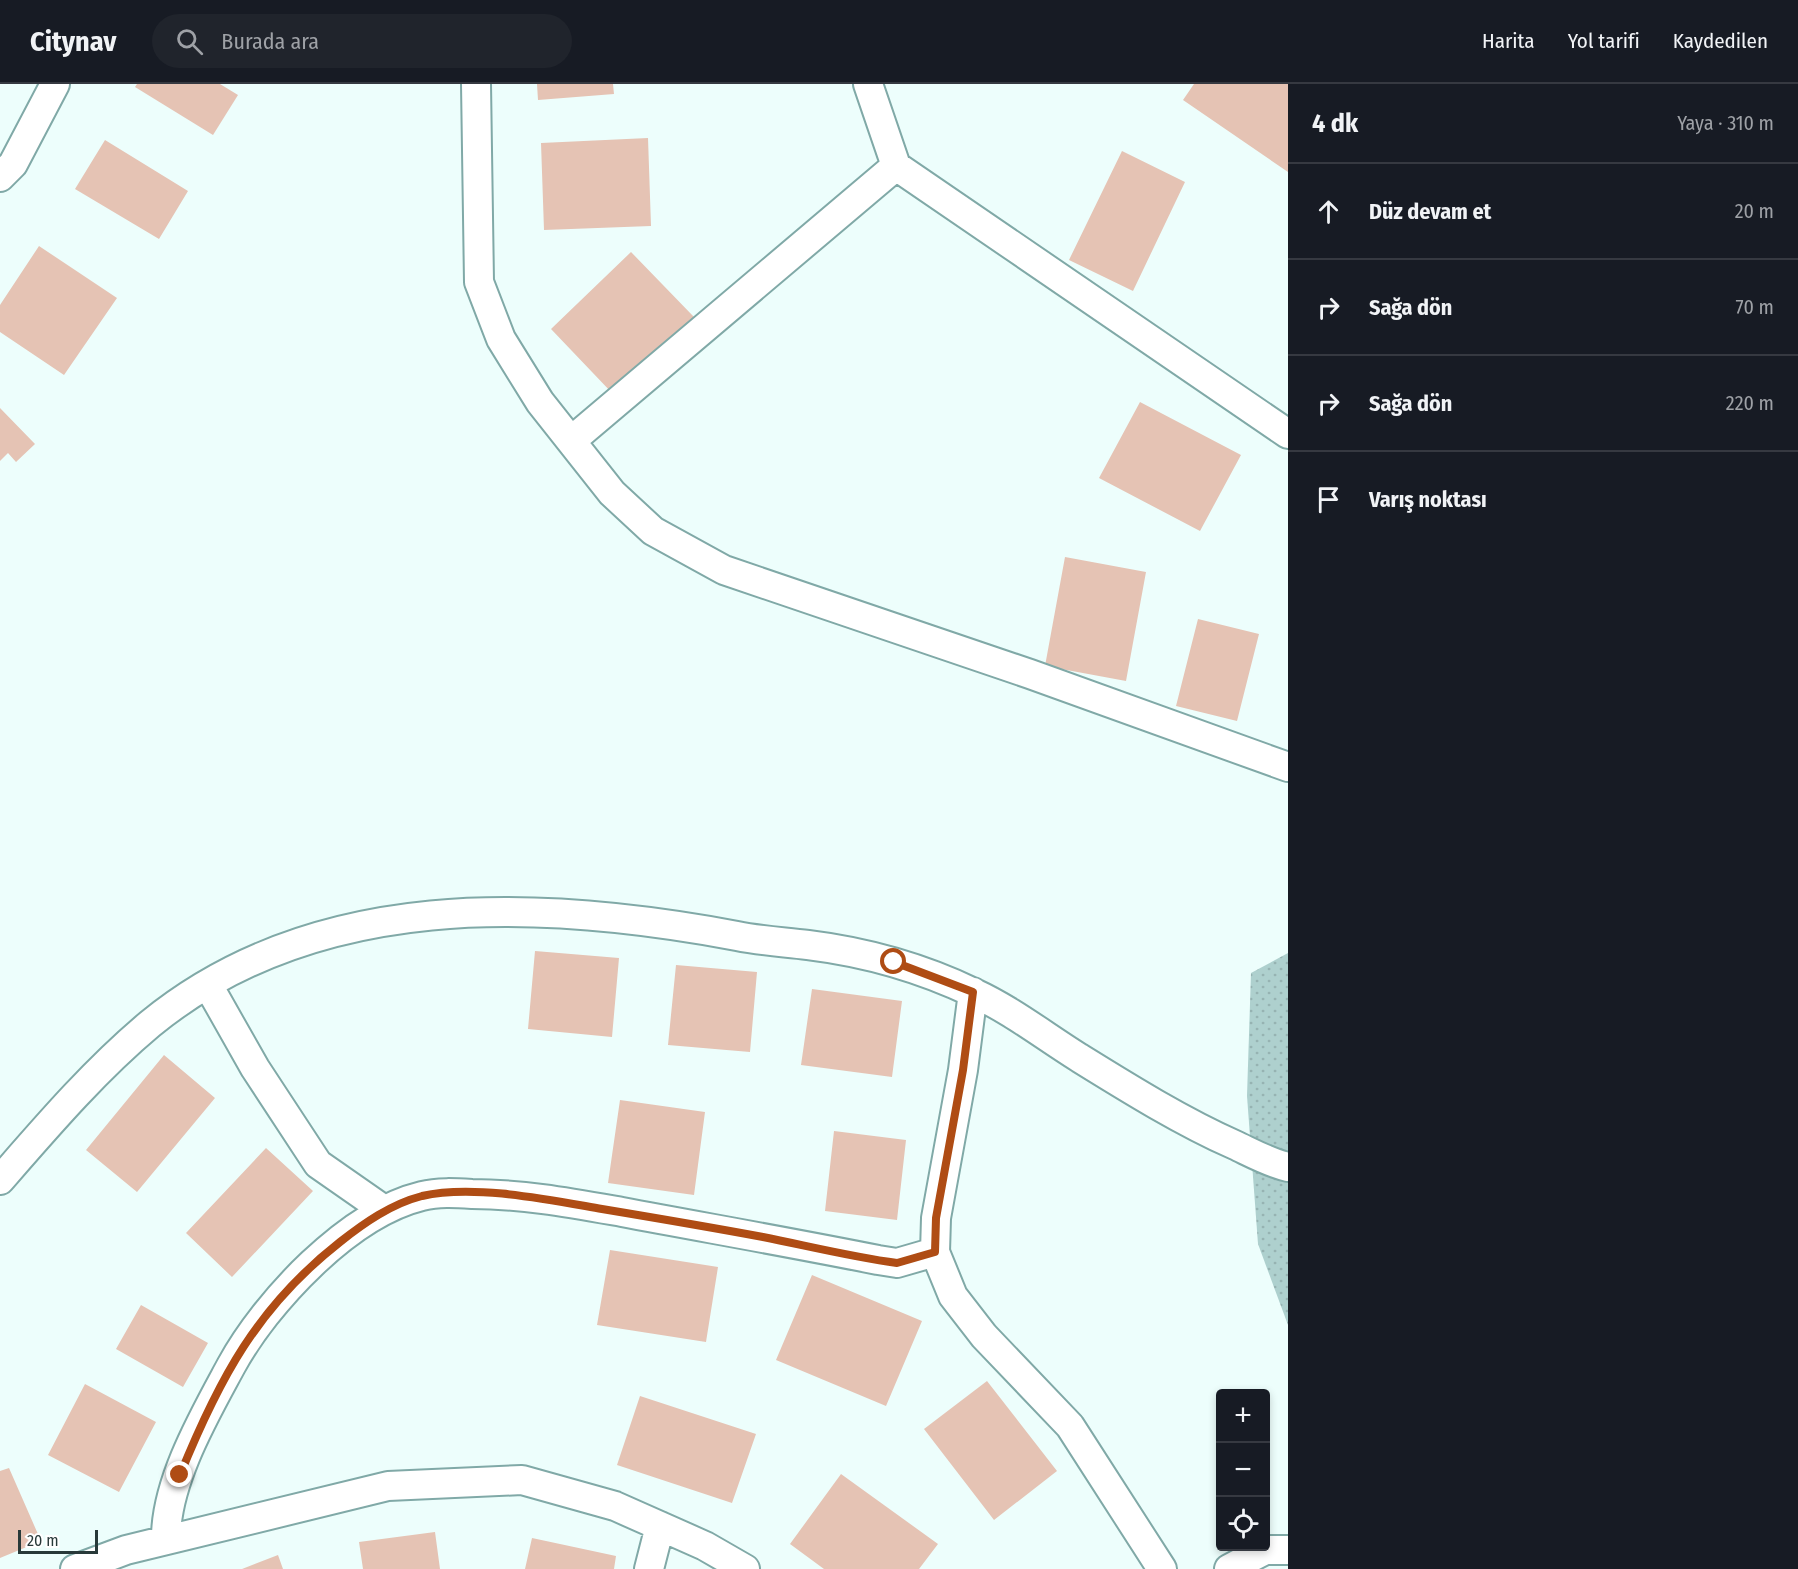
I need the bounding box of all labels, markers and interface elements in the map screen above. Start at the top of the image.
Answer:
search box [152,14,572,68]
text: Citynav [30,25,116,58]
icon: search [173,25,206,58]
text: Burada ara [221,28,319,55]
text: Harita [1482,28,1535,54]
text: Yol tarifi [1568,28,1640,54]
text: Kaydedilen [1673,28,1768,54]
text: 4 dk [1312,108,1358,139]
text: Yaya · 310 m [1677,111,1774,135]
icon: ahead [1312,195,1345,228]
text: Düz devam et [1369,198,1491,225]
text: 20 m [1735,199,1774,223]
icon: right [1312,291,1345,324]
text: Sağa dön [1369,294,1452,321]
text: 70 m [1736,295,1774,319]
icon: right [1312,387,1345,420]
text: Sağa dön [1369,390,1452,417]
text: 220 m [1726,391,1774,415]
icon: arrive [1312,483,1345,516]
text: Varış noktası [1369,486,1487,513]
route start [880,948,906,974]
map controls [1216,1389,1270,1551]
button: + [1216,1389,1270,1443]
button: − [1216,1443,1270,1497]
route end [166,1461,192,1487]
button: locate [1216,1497,1270,1551]
scale bar [18,1527,98,1554]
text: 20 m [27,1531,58,1550]

